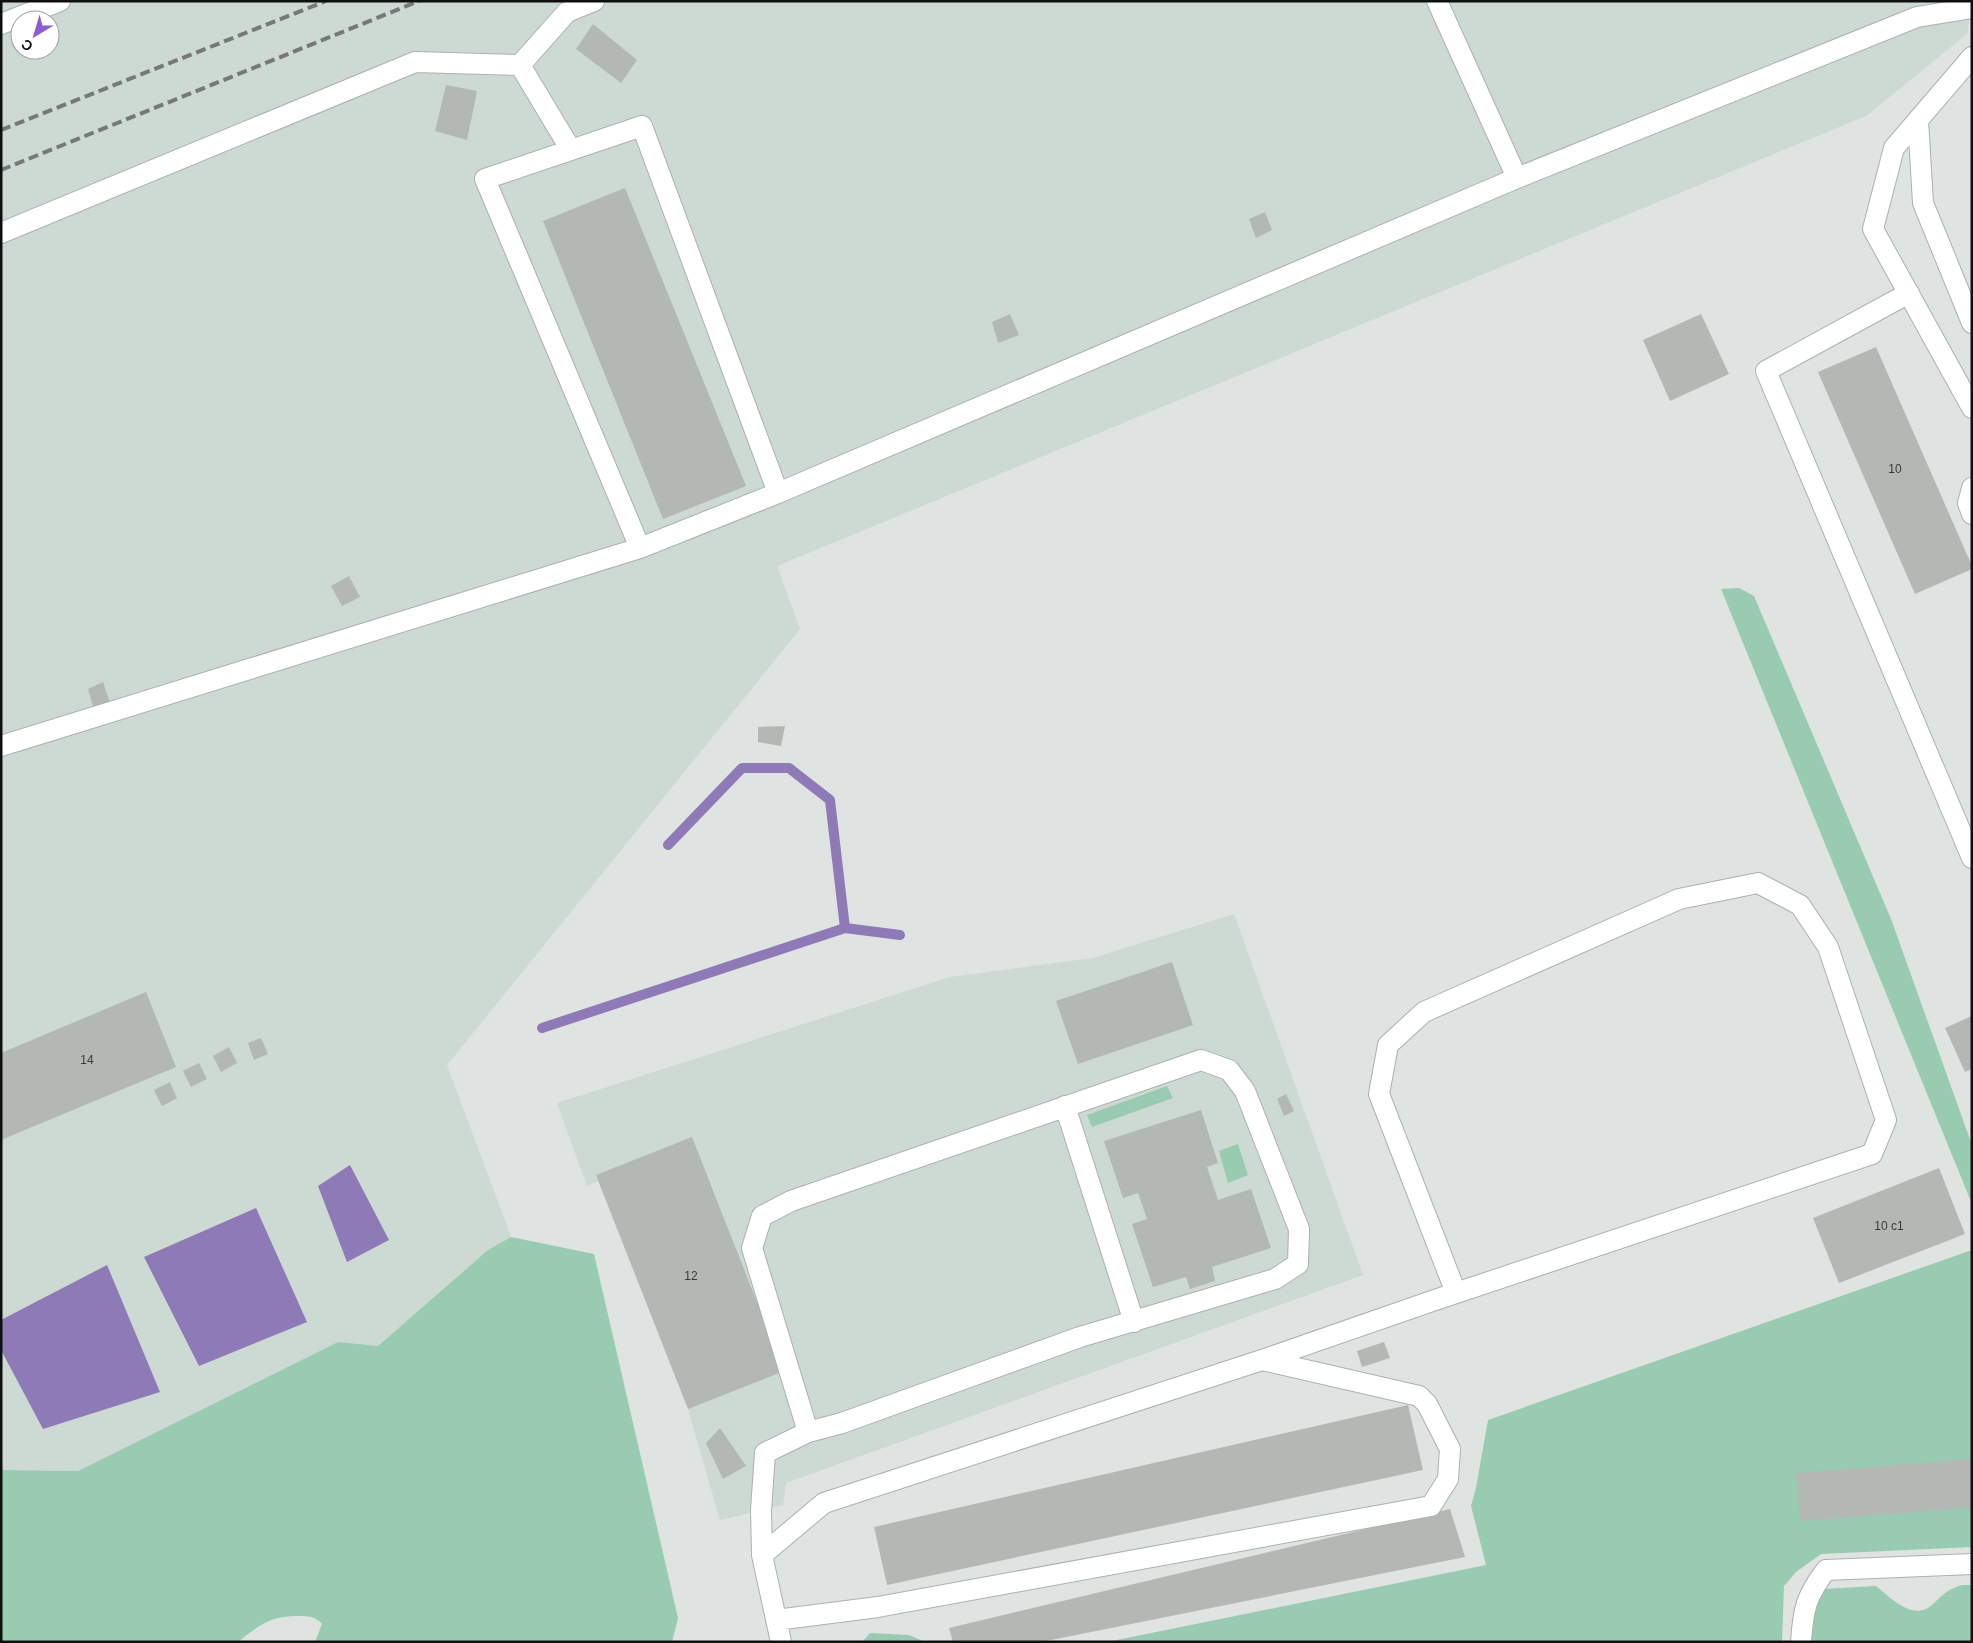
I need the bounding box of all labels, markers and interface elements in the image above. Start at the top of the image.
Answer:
north arrow [10,10,60,60]
text: С [18,36,36,55]
house number: 10 [1888,462,1902,476]
house number: 14 [80,1053,94,1067]
house number: 10 с1 [1874,1219,1904,1233]
house number: 12 [684,1269,698,1283]

